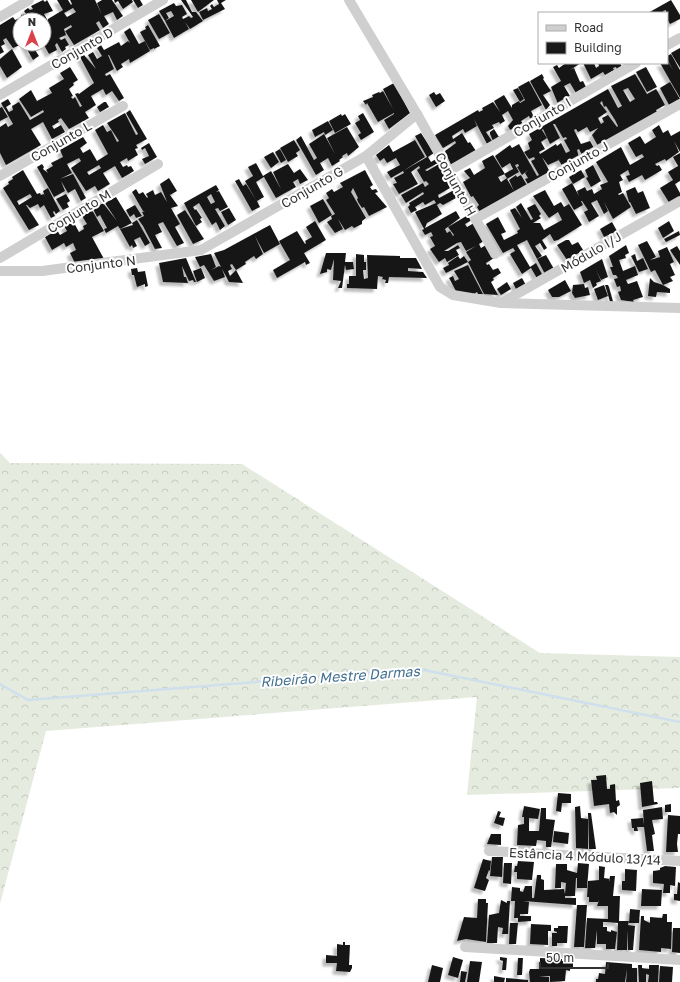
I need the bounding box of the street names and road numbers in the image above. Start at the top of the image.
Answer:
street label: Conjunto D [48,24,116,72]
street label: Conjunto I [510,94,574,140]
street label: Conjunto L [28,117,95,165]
street label: Conjunto J [545,138,611,184]
street label: Conjunto H [432,150,480,218]
street label: Conjunto G [278,163,346,211]
street label: Conjunto M [44,186,114,236]
street label: Módulo I/J [558,228,624,276]
street label: Conjunto N [65,252,137,276]
street label: Estância 4 Módulo 13/14 [509,844,661,868]

